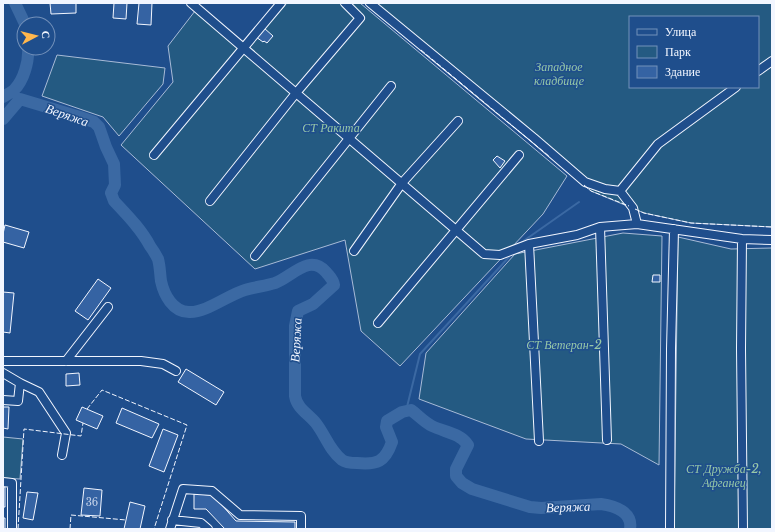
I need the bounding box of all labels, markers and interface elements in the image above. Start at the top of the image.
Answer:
north arrow [16,16,56,56]
legend [629,16,759,88]
text: Улица [665,24,697,39]
text: С [38,30,53,40]
text: Парк [665,44,691,59]
park label: Западное кладбище [534,59,585,88]
text: Здание [665,64,700,79]
water label: Веряжа [43,100,91,130]
park label: СТ Ракита [302,120,360,135]
water label: Веряжа [286,317,306,363]
park label: СТ Ветеран-2 [526,337,602,352]
park label: СТ Дружба-2, Афганец [686,461,762,490]
house number: 36 [86,496,98,509]
water label: Веряжа [545,498,591,516]

